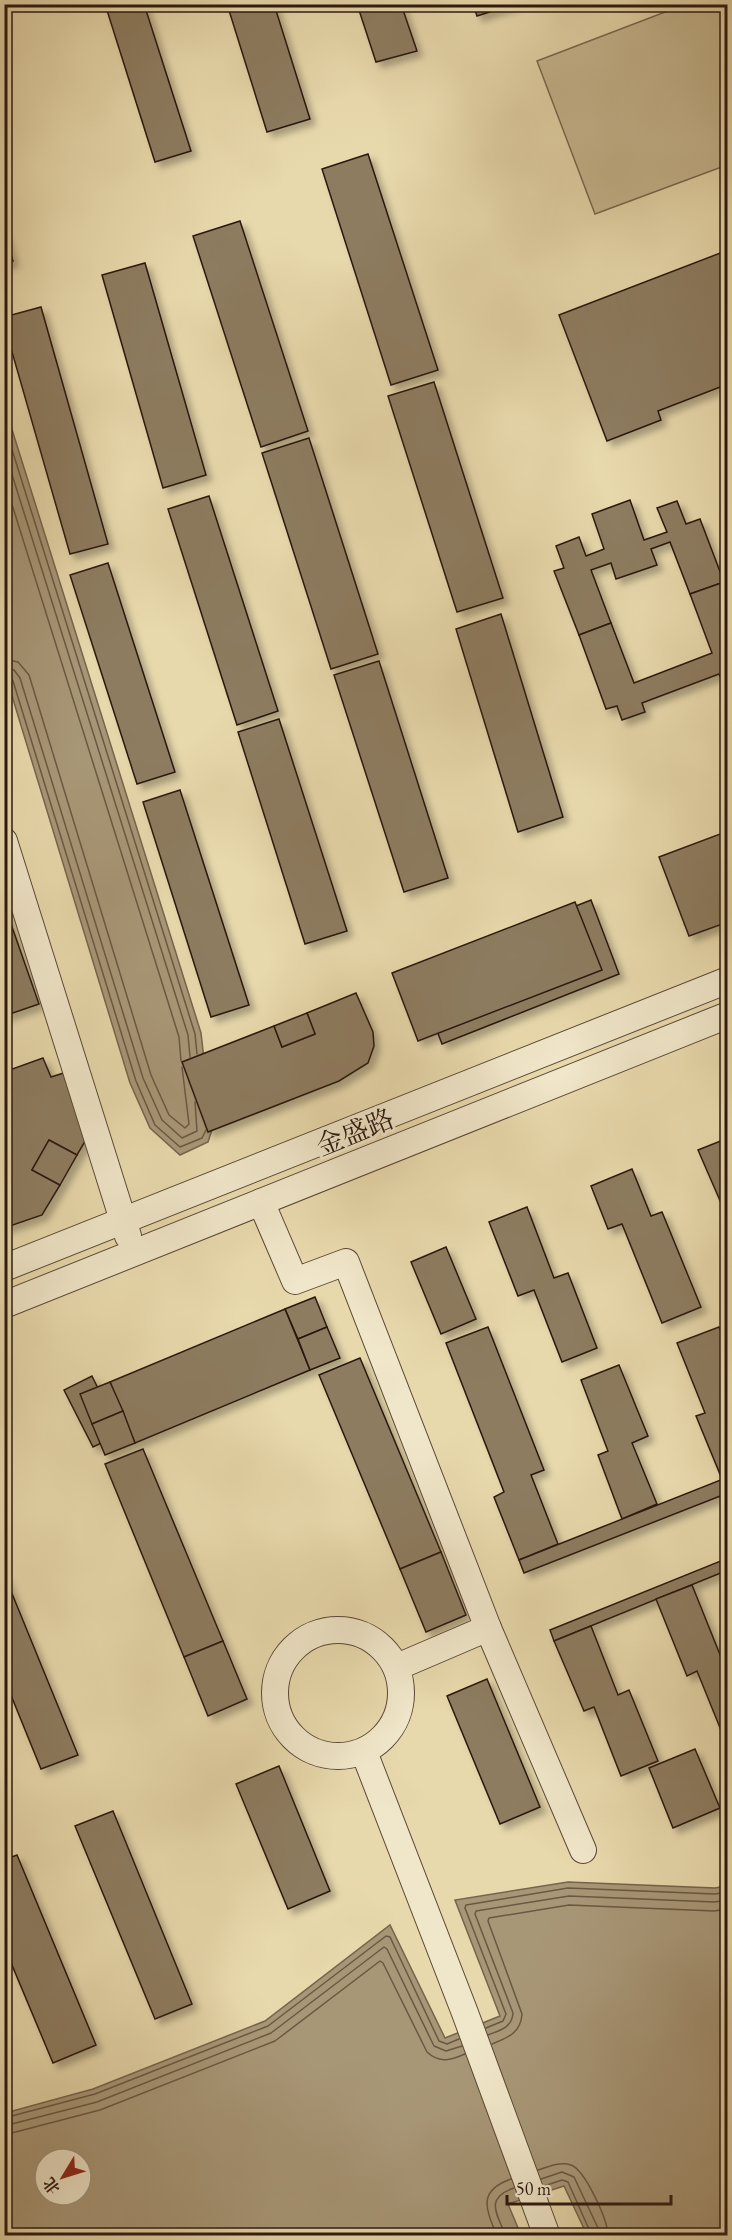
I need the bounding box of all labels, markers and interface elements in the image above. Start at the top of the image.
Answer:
street label: 金盛路 [311,1101,399,1163]
north arrow [33,2147,93,2207]
scale bar [507,2168,670,2206]
text: 北 [38,2173,65,2199]
text: 50 m [516,2177,551,2200]

